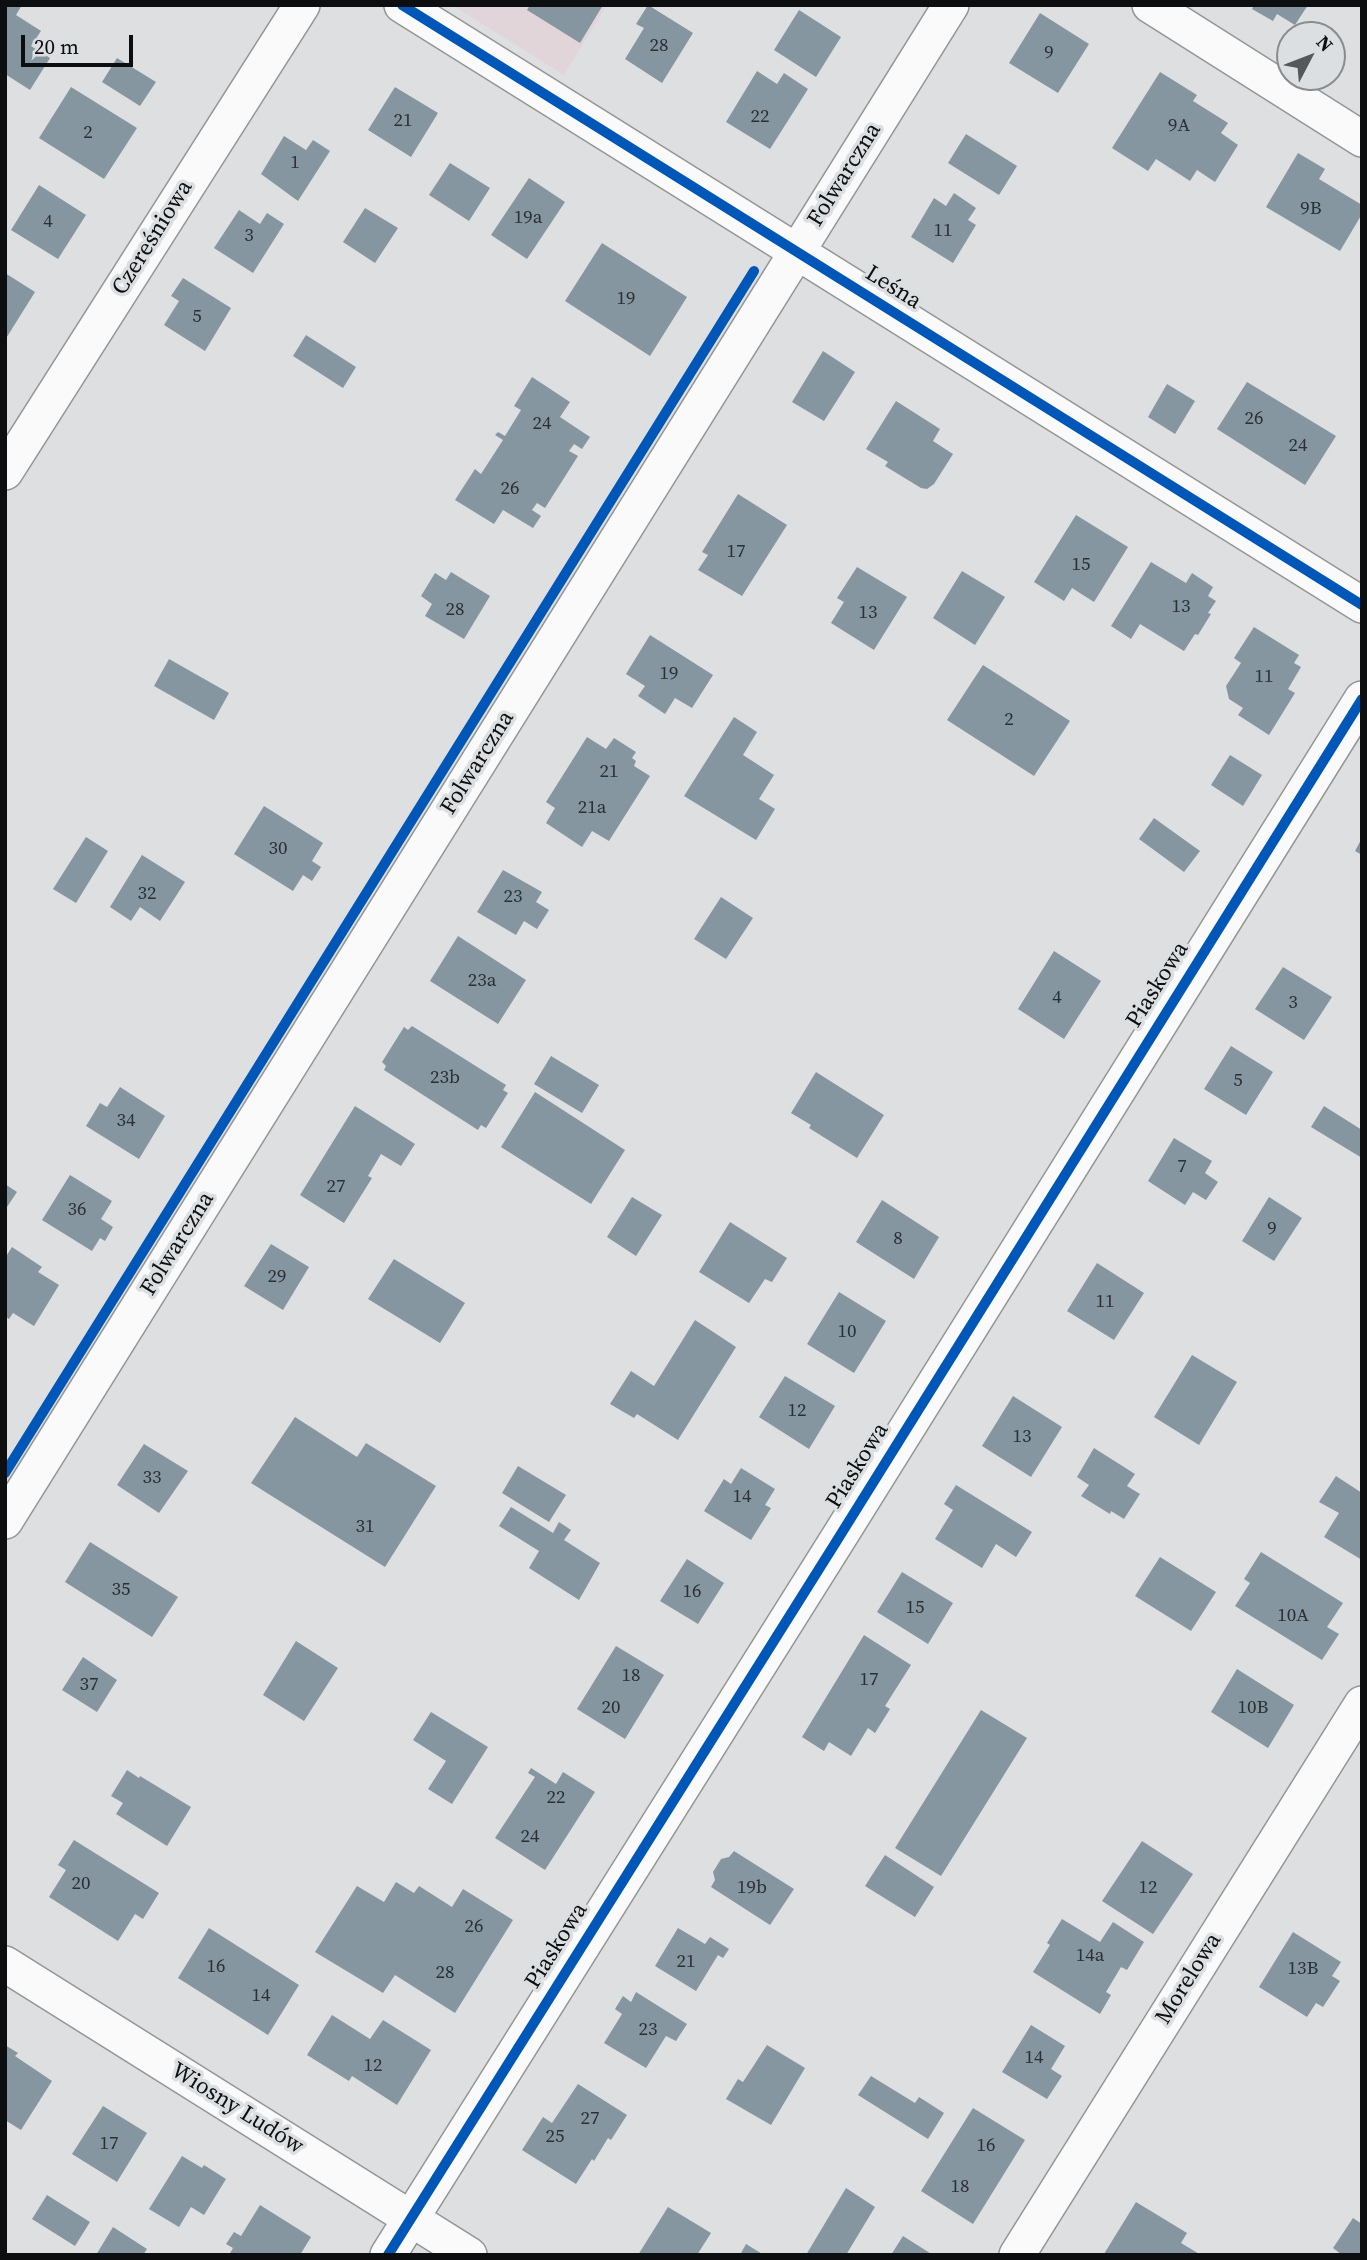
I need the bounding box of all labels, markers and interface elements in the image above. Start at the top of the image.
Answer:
scale bar [24,21,136,65]
north arrow [1276,21,1346,91]
text: N [1311,29,1339,57]
text: 20 m [34,32,79,61]
house number: 28 [650,35,668,57]
house number: 9 [1044,42,1054,64]
house number: 22 [751,106,769,128]
house number: 21 [394,110,412,132]
house number: 9A [1168,115,1190,137]
street label: Folwarczna [802,118,888,232]
house number: 2 [83,122,93,144]
house number: 1 [290,152,300,174]
street label: Czereśniowa [107,175,199,301]
house number: 9B [1300,198,1322,220]
house number: 19a [514,207,542,229]
house number: 4 [43,211,53,233]
house number: 11 [934,220,952,242]
house number: 3 [244,225,254,247]
street label: Leśna [860,260,926,316]
house number: 19 [617,288,635,310]
house number: 5 [192,306,202,328]
house number: 26 [1245,408,1263,430]
house number: 24 [533,413,551,435]
house number: 24 [1289,435,1307,457]
house number: 26 [501,478,519,500]
house number: 17 [727,541,745,563]
house number: 15 [1072,554,1090,576]
house number: 13 [1172,596,1190,618]
house number: 28 [446,599,464,621]
house number: 13 [859,602,877,624]
house number: 19 [660,663,678,685]
house number: 11 [1255,666,1273,688]
street label: Folwarczna [435,706,521,820]
house number: 2 [1004,709,1014,731]
house number: 21 [600,761,618,783]
house number: 21a [578,797,606,819]
house number: 30 [269,838,287,860]
house number: 32 [138,883,156,905]
house number: 23 [504,886,522,908]
street label: Piaskowa [1121,937,1195,1033]
house number: 23a [468,970,496,992]
house number: 4 [1052,987,1062,1009]
house number: 3 [1288,992,1298,1014]
house number: 23b [430,1067,460,1089]
house number: 5 [1233,1070,1243,1092]
house number: 34 [117,1110,135,1132]
house number: 7 [1177,1156,1187,1178]
house number: 27 [327,1176,345,1198]
street label: Folwarczna [135,1187,221,1301]
house number: 36 [68,1199,86,1221]
house number: 9 [1267,1218,1277,1240]
house number: 8 [893,1228,903,1250]
house number: 29 [268,1266,286,1288]
house number: 11 [1096,1291,1114,1313]
house number: 10 [838,1321,856,1343]
house number: 12 [788,1400,806,1422]
street label: Piaskowa [821,1418,895,1514]
house number: 13 [1013,1426,1031,1448]
house number: 33 [143,1467,161,1489]
house number: 14 [733,1486,751,1508]
house number: 31 [356,1516,374,1538]
house number: 35 [112,1579,130,1601]
house number: 16 [683,1581,701,1603]
house number: 15 [906,1597,924,1619]
house number: 10A [1277,1605,1309,1627]
house number: 18 [622,1665,640,1687]
house number: 17 [860,1669,878,1691]
house number: 37 [80,1674,98,1696]
house number: 20 [602,1697,620,1719]
house number: 10B [1238,1697,1268,1719]
house number: 22 [547,1787,565,1809]
house number: 24 [521,1826,539,1848]
house number: 20 [72,1873,90,1895]
house number: 19b [737,1877,767,1899]
house number: 12 [1139,1877,1157,1899]
street label: Piaskowa [520,1898,594,1994]
house number: 26 [465,1916,483,1938]
street label: Morelowa [1150,1928,1228,2030]
house number: 14a [1076,1945,1104,1967]
house number: 21 [677,1951,695,1973]
house number: 16 [207,1956,225,1978]
house number: 13B [1288,1958,1318,1980]
house number: 28 [436,1962,454,1984]
house number: 14 [252,1985,270,2007]
house number: 23 [639,2019,657,2041]
house number: 14 [1025,2047,1043,2069]
house number: 12 [364,2055,382,2077]
street label: Wiosny Ludów [166,2057,308,2161]
house number: 27 [581,2108,599,2130]
house number: 25 [546,2126,564,2148]
house number: 17 [100,2133,118,2155]
house number: 16 [977,2135,995,2157]
house number: 18 [951,2176,969,2198]

